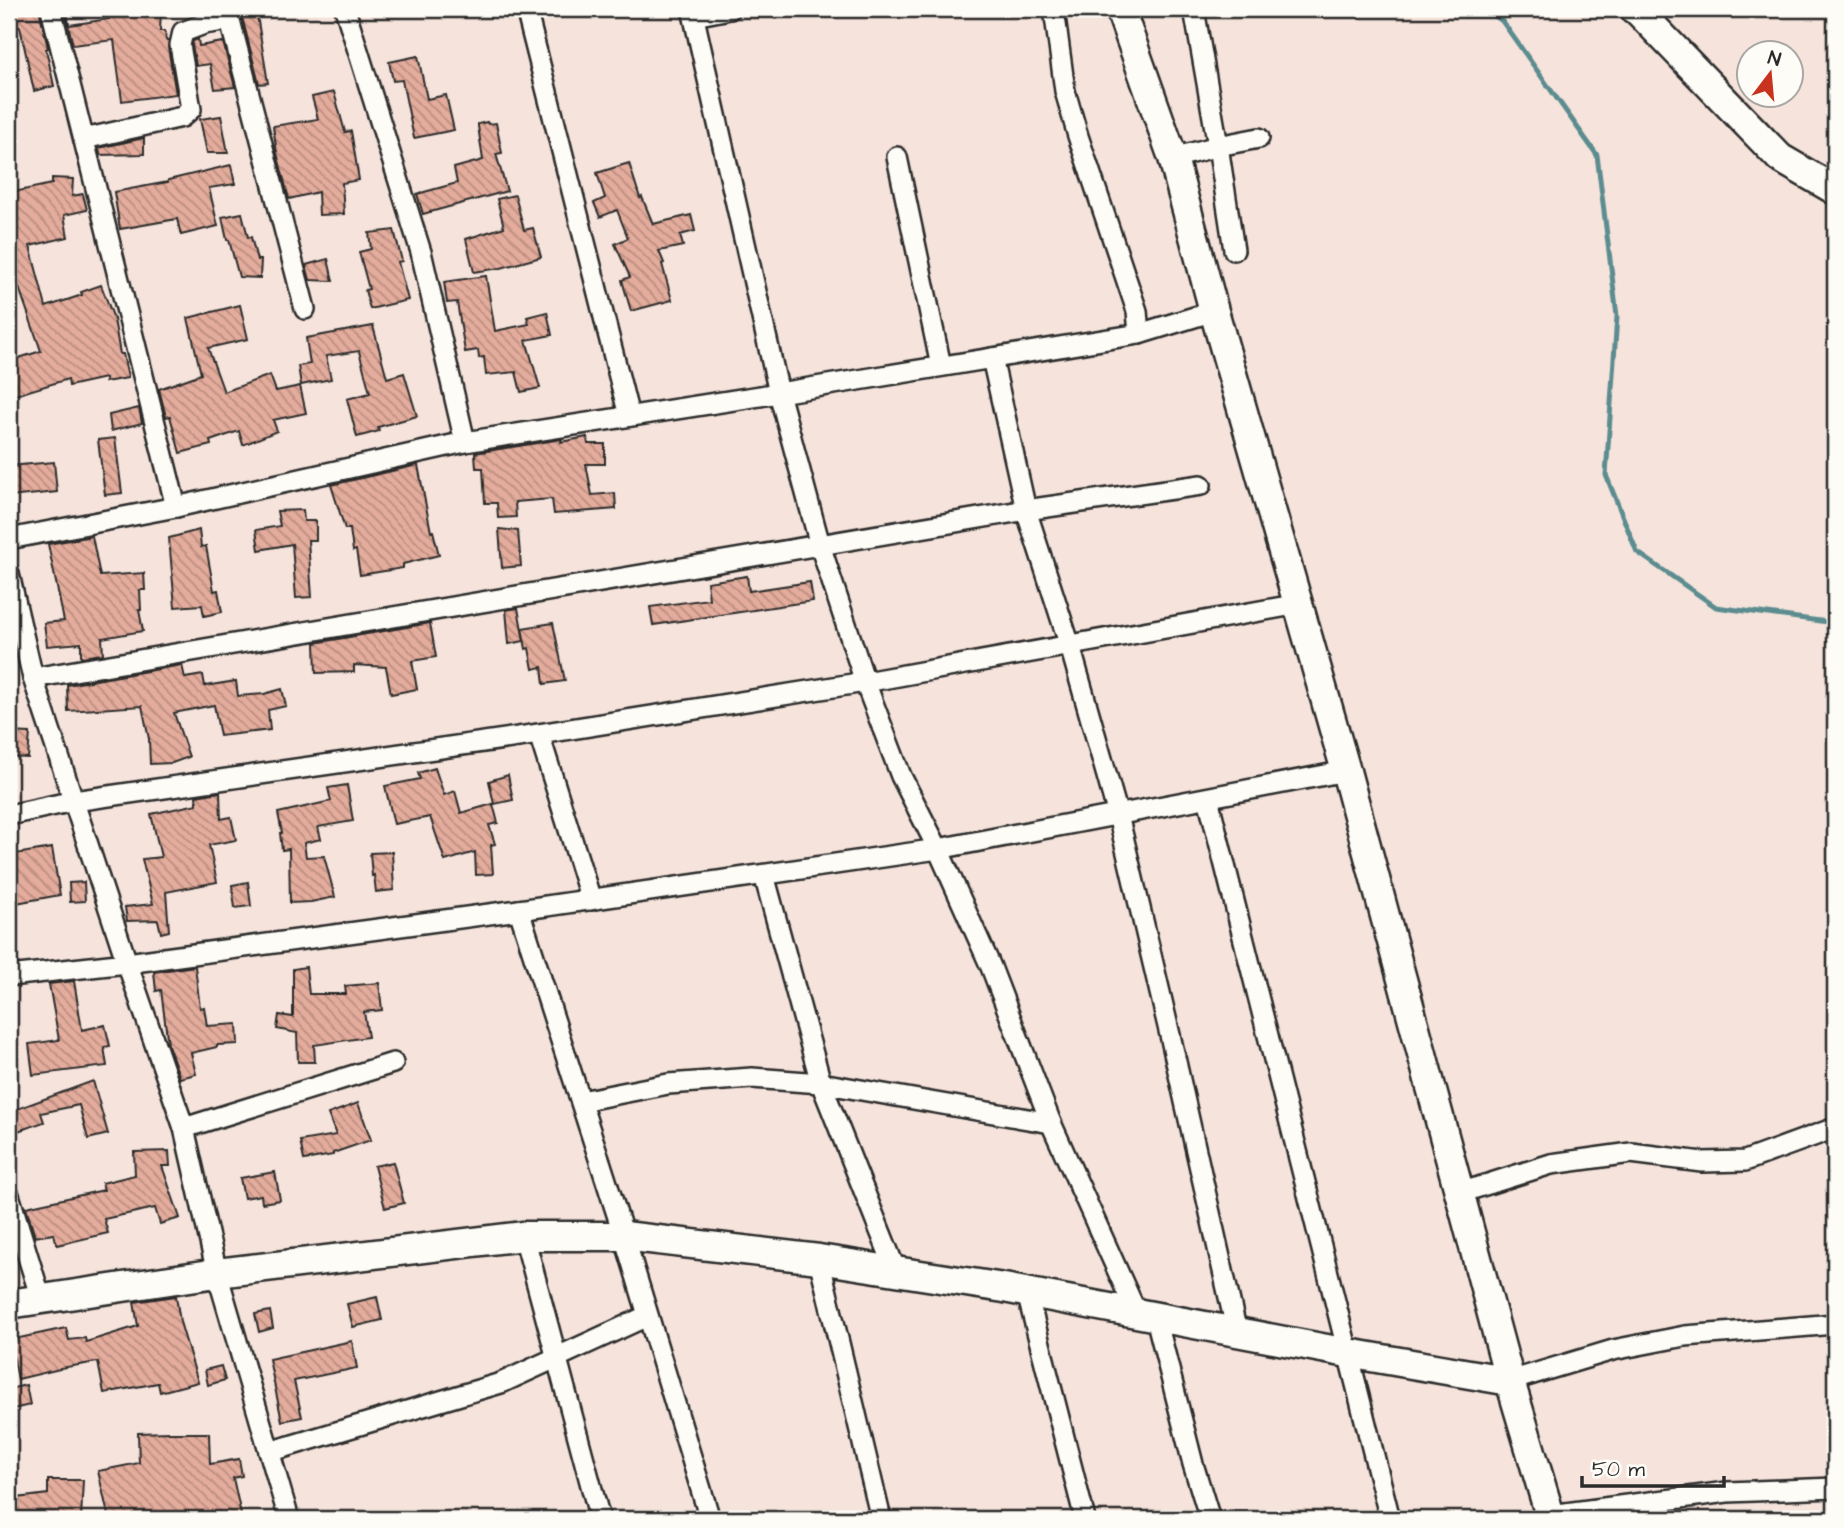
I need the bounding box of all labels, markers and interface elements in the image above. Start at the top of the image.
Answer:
north arrow [1736,38,1806,108]
text: N [1765,44,1784,74]
scale bar [1582,1444,1723,1488]
text: 50 m [1592,1455,1646,1484]

